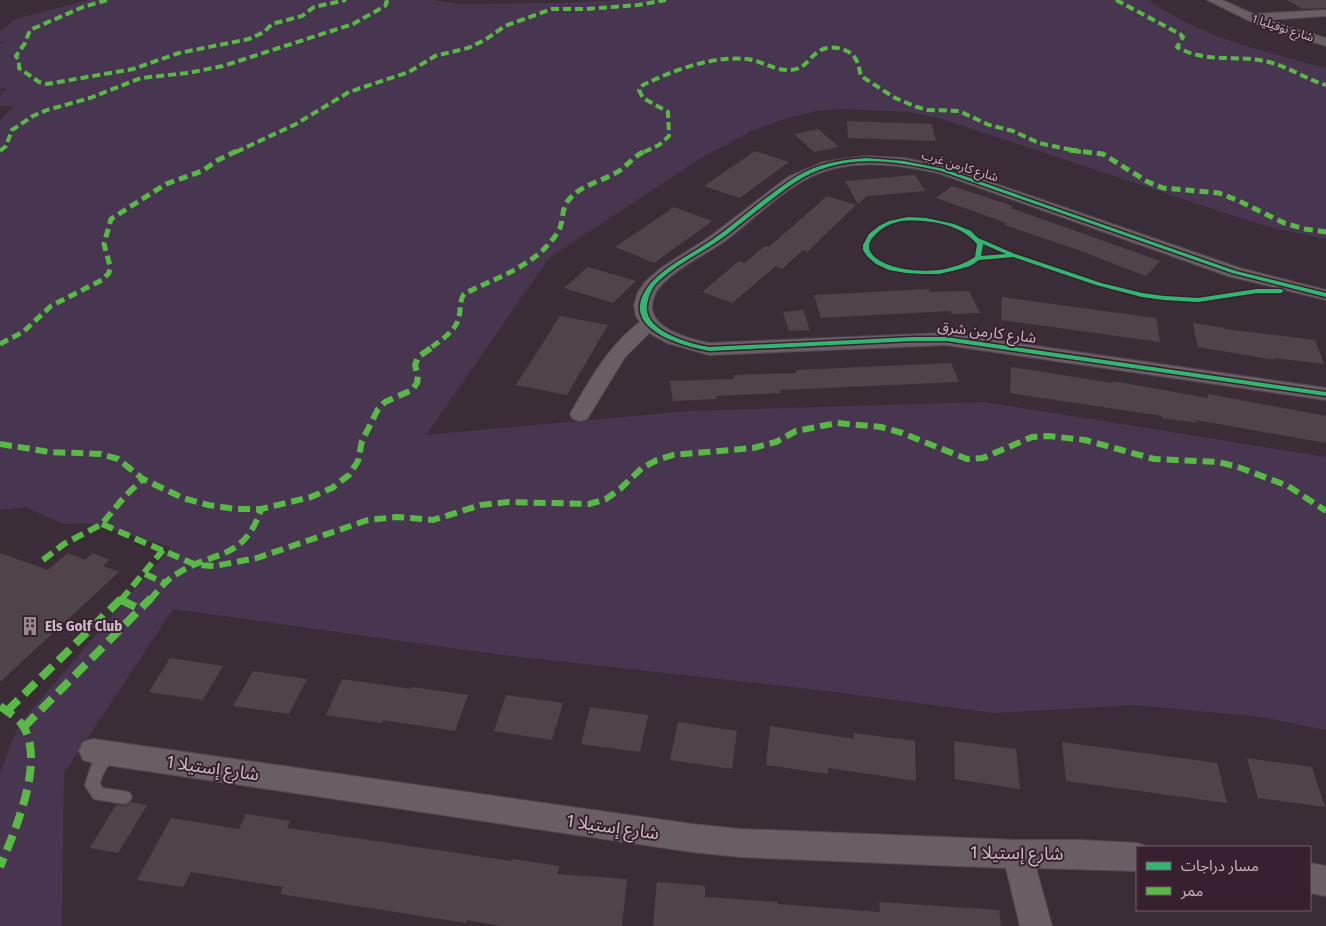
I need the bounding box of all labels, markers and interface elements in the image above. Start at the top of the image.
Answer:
street label: شارع نوفيليا 1 [1250,11,1316,46]
street label: شارع كارمن غرب [920,148,1000,186]
street label: شارع كارمن شرق [936,317,1038,350]
building icon: Els Golf Club [19,615,41,637]
place label: Els Golf Club [45,617,123,635]
street label: شارع إستيلا 1 [165,751,261,788]
street label: شارع إستيلا 1 [565,810,661,847]
street label: شارع إستيلا 1 [970,841,1064,868]
legend [1136,846,1311,911]
text: مسار دراجات [1181,857,1259,875]
text: ممر [1180,882,1204,900]

